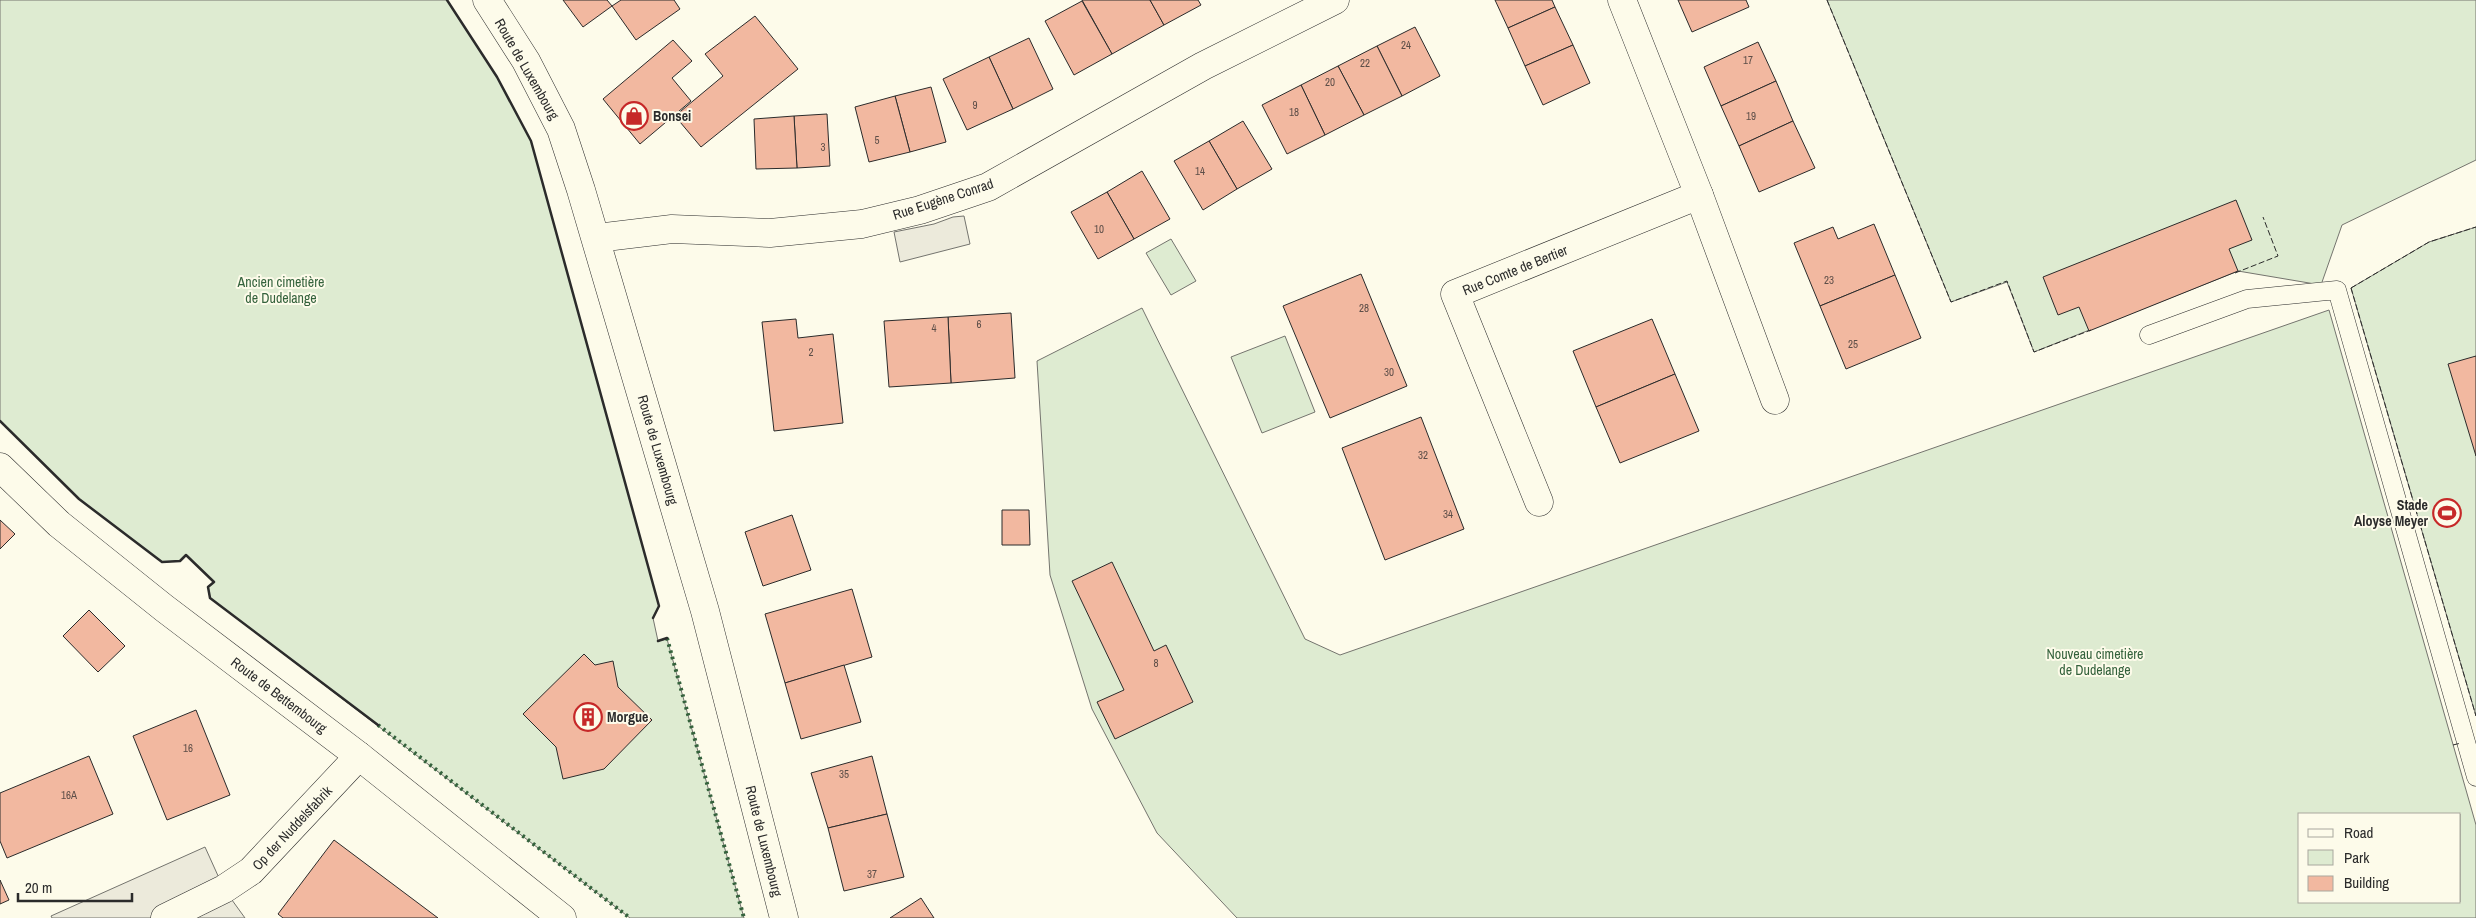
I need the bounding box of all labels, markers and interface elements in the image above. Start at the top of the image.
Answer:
street label: Route de Luxembourg [491,15,563,123]
house number: 24 [1401,38,1411,52]
house number: 17 [1743,53,1753,67]
house number: 22 [1360,56,1370,70]
house number: 20 [1325,75,1335,89]
house number: 9 [972,98,978,112]
shop icon: Bonsei [619,101,649,131]
house number: 18 [1289,105,1299,119]
place label: Bonsei [653,107,691,125]
house number: 19 [1746,109,1756,123]
house number: 5 [874,133,880,147]
house number: 3 [820,140,826,154]
house number: 14 [1195,164,1205,178]
street label: Rue Eugène Conrad [890,174,996,224]
house number: 10 [1094,222,1104,236]
street label: Rue Comte de Bertier [1460,241,1570,299]
park label: Ancien cimetière de Dudelange [237,273,324,307]
house number: 23 [1824,273,1834,287]
house number: 28 [1359,301,1369,315]
house number: 6 [976,317,982,331]
house number: 4 [931,321,937,335]
house number: 25 [1848,337,1858,351]
house number: 2 [808,345,814,359]
house number: 30 [1384,365,1394,379]
street label: Route de Luxembourg [634,393,682,508]
house number: 32 [1418,448,1428,462]
place label: Stade Aloyse Meyer [2354,496,2429,530]
sports icon: Stade Aloyse Meyer [2432,498,2462,528]
house number: 34 [1443,507,1453,521]
park label: Nouveau cimetière de Dudelange [2047,645,2144,679]
street label: Route de Bettembourg [227,653,331,737]
house number: 8 [1153,656,1159,670]
building icon: Morgue [573,702,603,732]
place label: Morgue [607,708,648,726]
house number: 16 [183,741,193,755]
house number: 35 [839,767,849,781]
street label: Op der Nuddelsfabrik [248,782,336,874]
street label: Route de Luxembourg [742,784,787,899]
house number: 16A [61,788,78,802]
legend [2298,813,2461,903]
text: Road [2344,822,2373,843]
text: Park [2344,847,2370,868]
house number: 37 [867,867,877,881]
scale bar [18,870,131,902]
text: Building [2344,872,2389,893]
text: 20 m [25,877,52,898]

